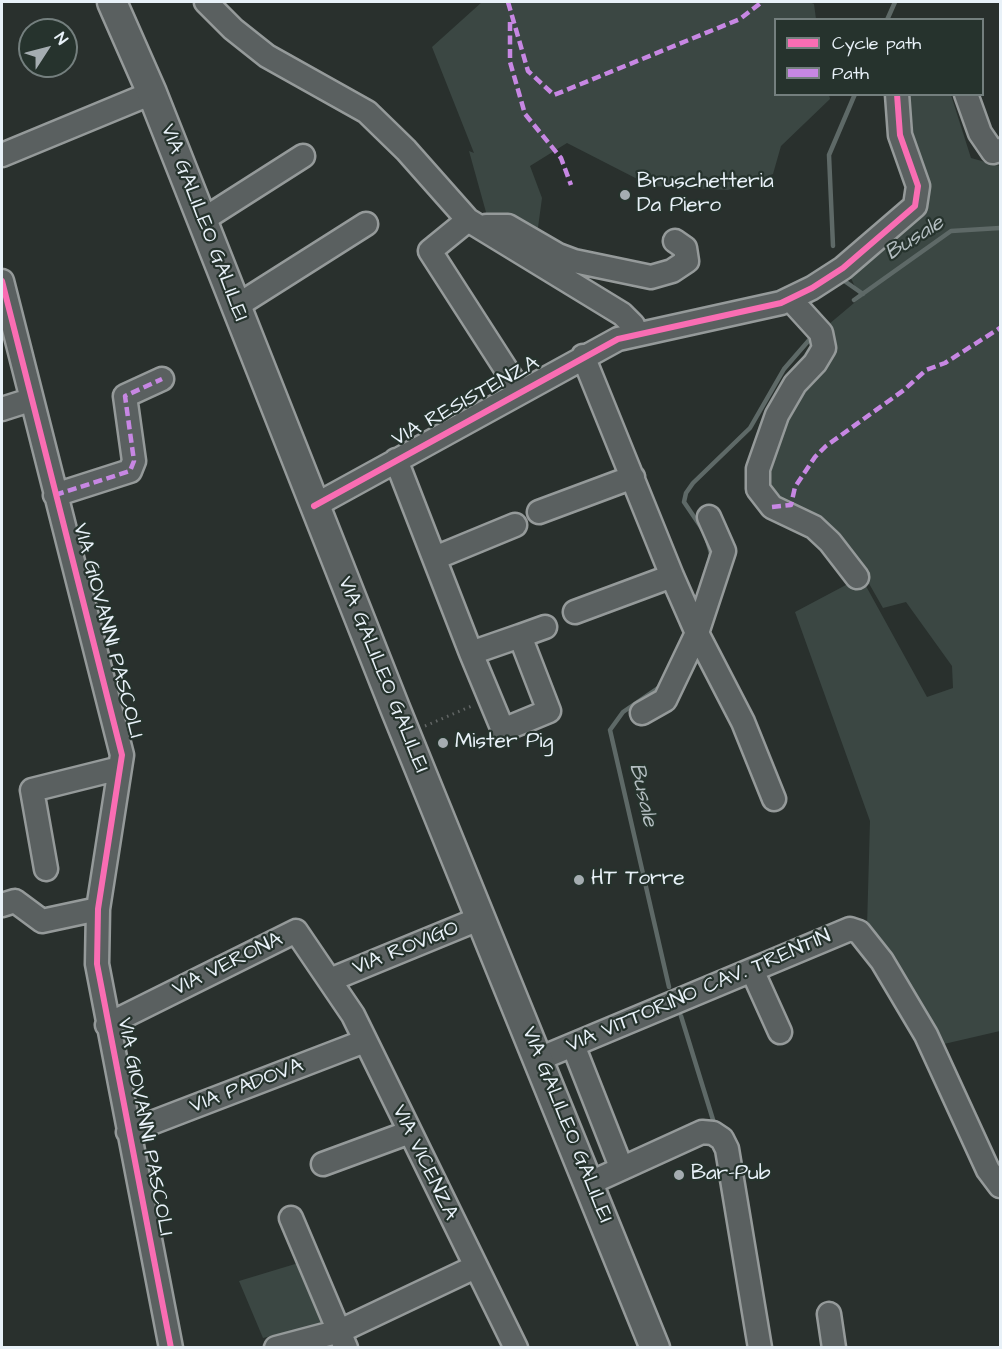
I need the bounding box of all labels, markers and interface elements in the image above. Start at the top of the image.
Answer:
north arrow [18,18,78,78]
legend [774,18,984,96]
text: N [49,28,73,49]
text: Cycle path [832,31,921,56]
text: Path [832,61,869,86]
street label: VIA GALILEO GALILEI [154,121,252,325]
place label: Bruschetteria Da Piero [637,170,774,220]
marker: Bruschetteria Da Piero [618,188,632,202]
water label: Busale [881,211,949,267]
street label: VIA RESISTENZA [388,351,544,453]
street label: VIA GIOVANNI PASCOLI [66,521,148,741]
street label: VIA GALILEO GALILEI [331,573,433,777]
place label: Mister Pig [455,730,553,756]
marker: Mister Pig [436,736,450,750]
water label: Busale [622,761,662,829]
place label: HT Torre [591,867,685,893]
marker: HT Torre [572,873,586,887]
street label: VIA ROVIGO [349,916,463,982]
street label: VIA VITTORINO CAV. TRENTIN [563,925,835,1059]
street label: VIA VERONA [169,927,287,1003]
street label: VIA GIOVANNI PASCOLI [110,1016,178,1238]
street label: VIA GALILEO GALILEI [515,1023,617,1227]
street label: VIA PADOVA [187,1054,307,1120]
street label: VIA VICENZA [385,1101,463,1225]
place label: Bar-Pub [691,1162,771,1188]
marker: Bar-Pub [672,1168,686,1182]

